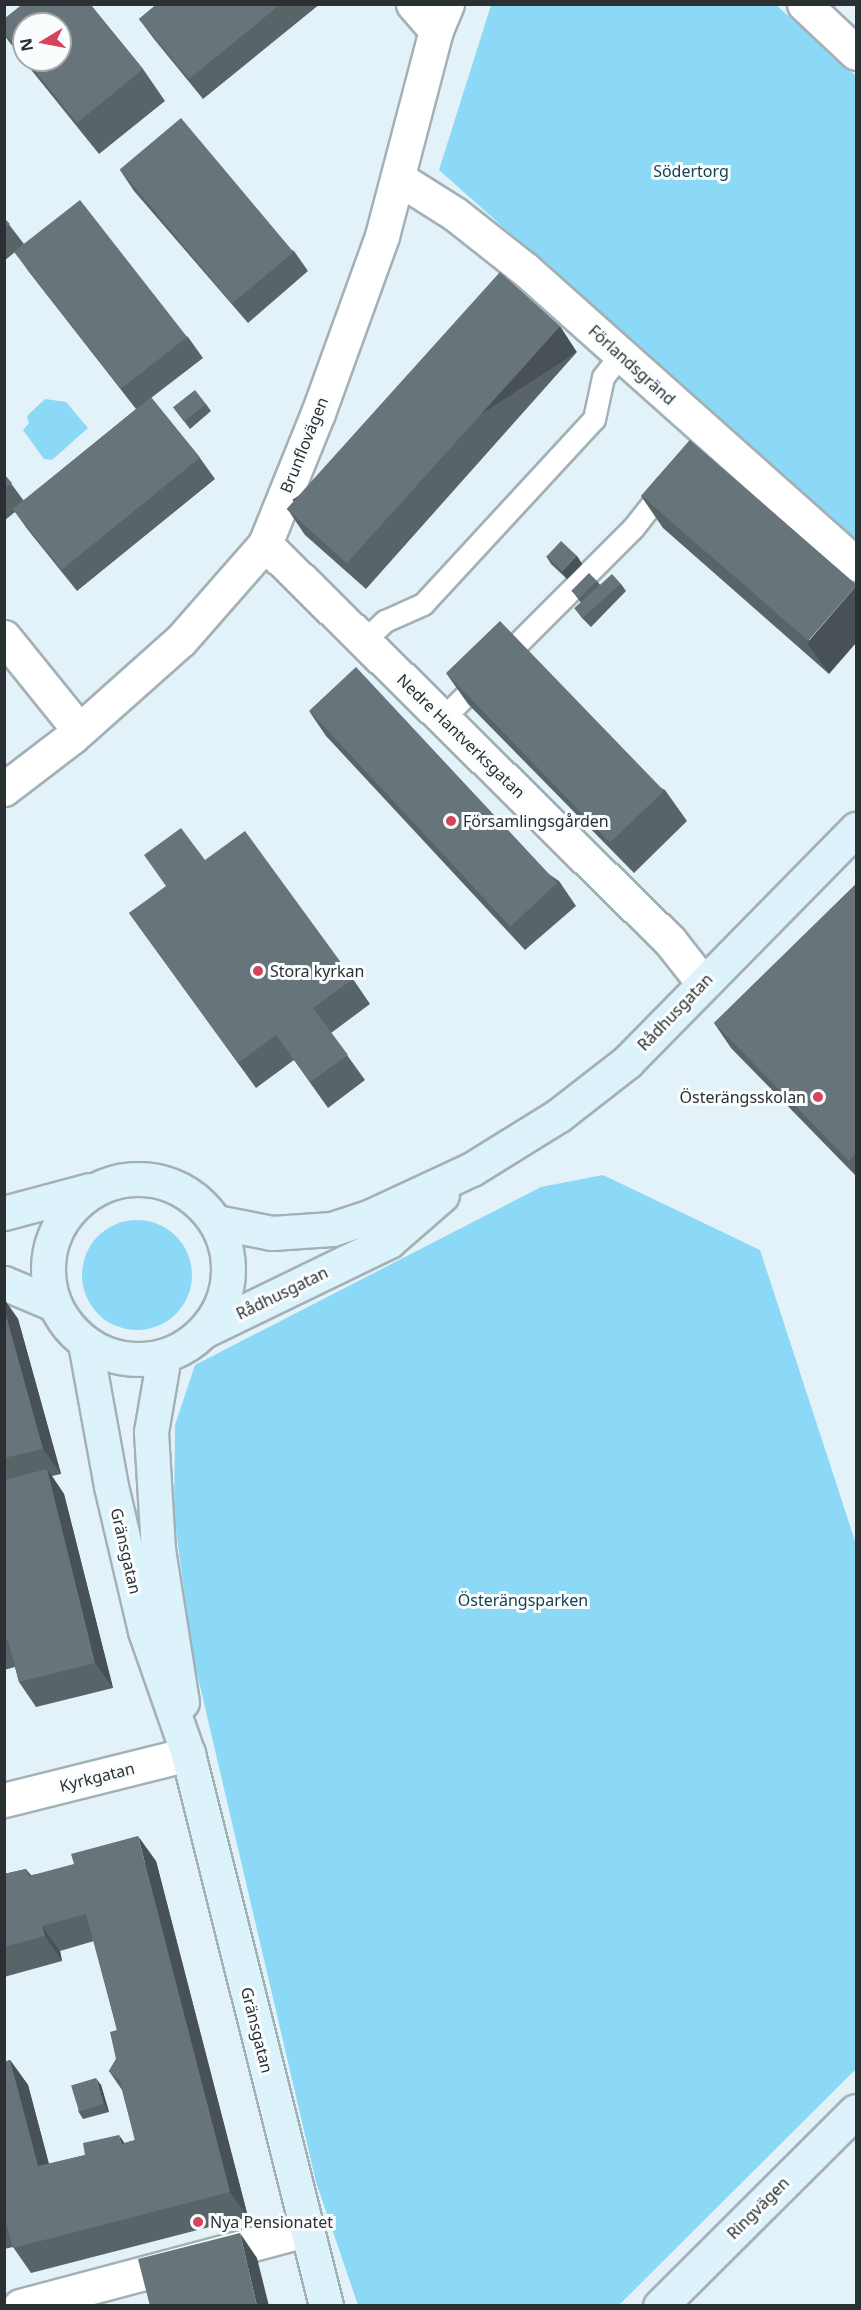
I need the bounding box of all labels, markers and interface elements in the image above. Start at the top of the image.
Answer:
north arrow [12,12,72,72]
text: N [14,36,38,53]
park label: Södertorg [653,161,729,181]
street label: Förlandsgränd [585,321,679,409]
street label: Brunflovägen [276,394,332,496]
street label: Nedre Hantverksgatan [393,670,529,802]
place label: Församlingsgården [463,811,609,831]
marker: Församlingsgården [444,814,458,828]
place label: Stora kyrkan [270,961,364,981]
marker: Stora kyrkan [251,964,265,978]
street label: Rådhusgatan [633,969,717,1055]
place label: Österängsskolan [680,1087,806,1107]
marker: Österängsskolan [811,1090,825,1104]
street label: Rådhusgatan [233,1263,331,1323]
street label: Gränsgatan [107,1506,145,1596]
park label: Österängsparken [458,1590,588,1610]
street label: Kyrkgatan [57,1758,137,1796]
street label: Gränsgatan [237,1985,277,2075]
street label: Ringvägen [723,2173,793,2243]
place label: Nya Pensionatet [210,2212,333,2232]
marker: Nya Pensionatet [191,2215,205,2229]

